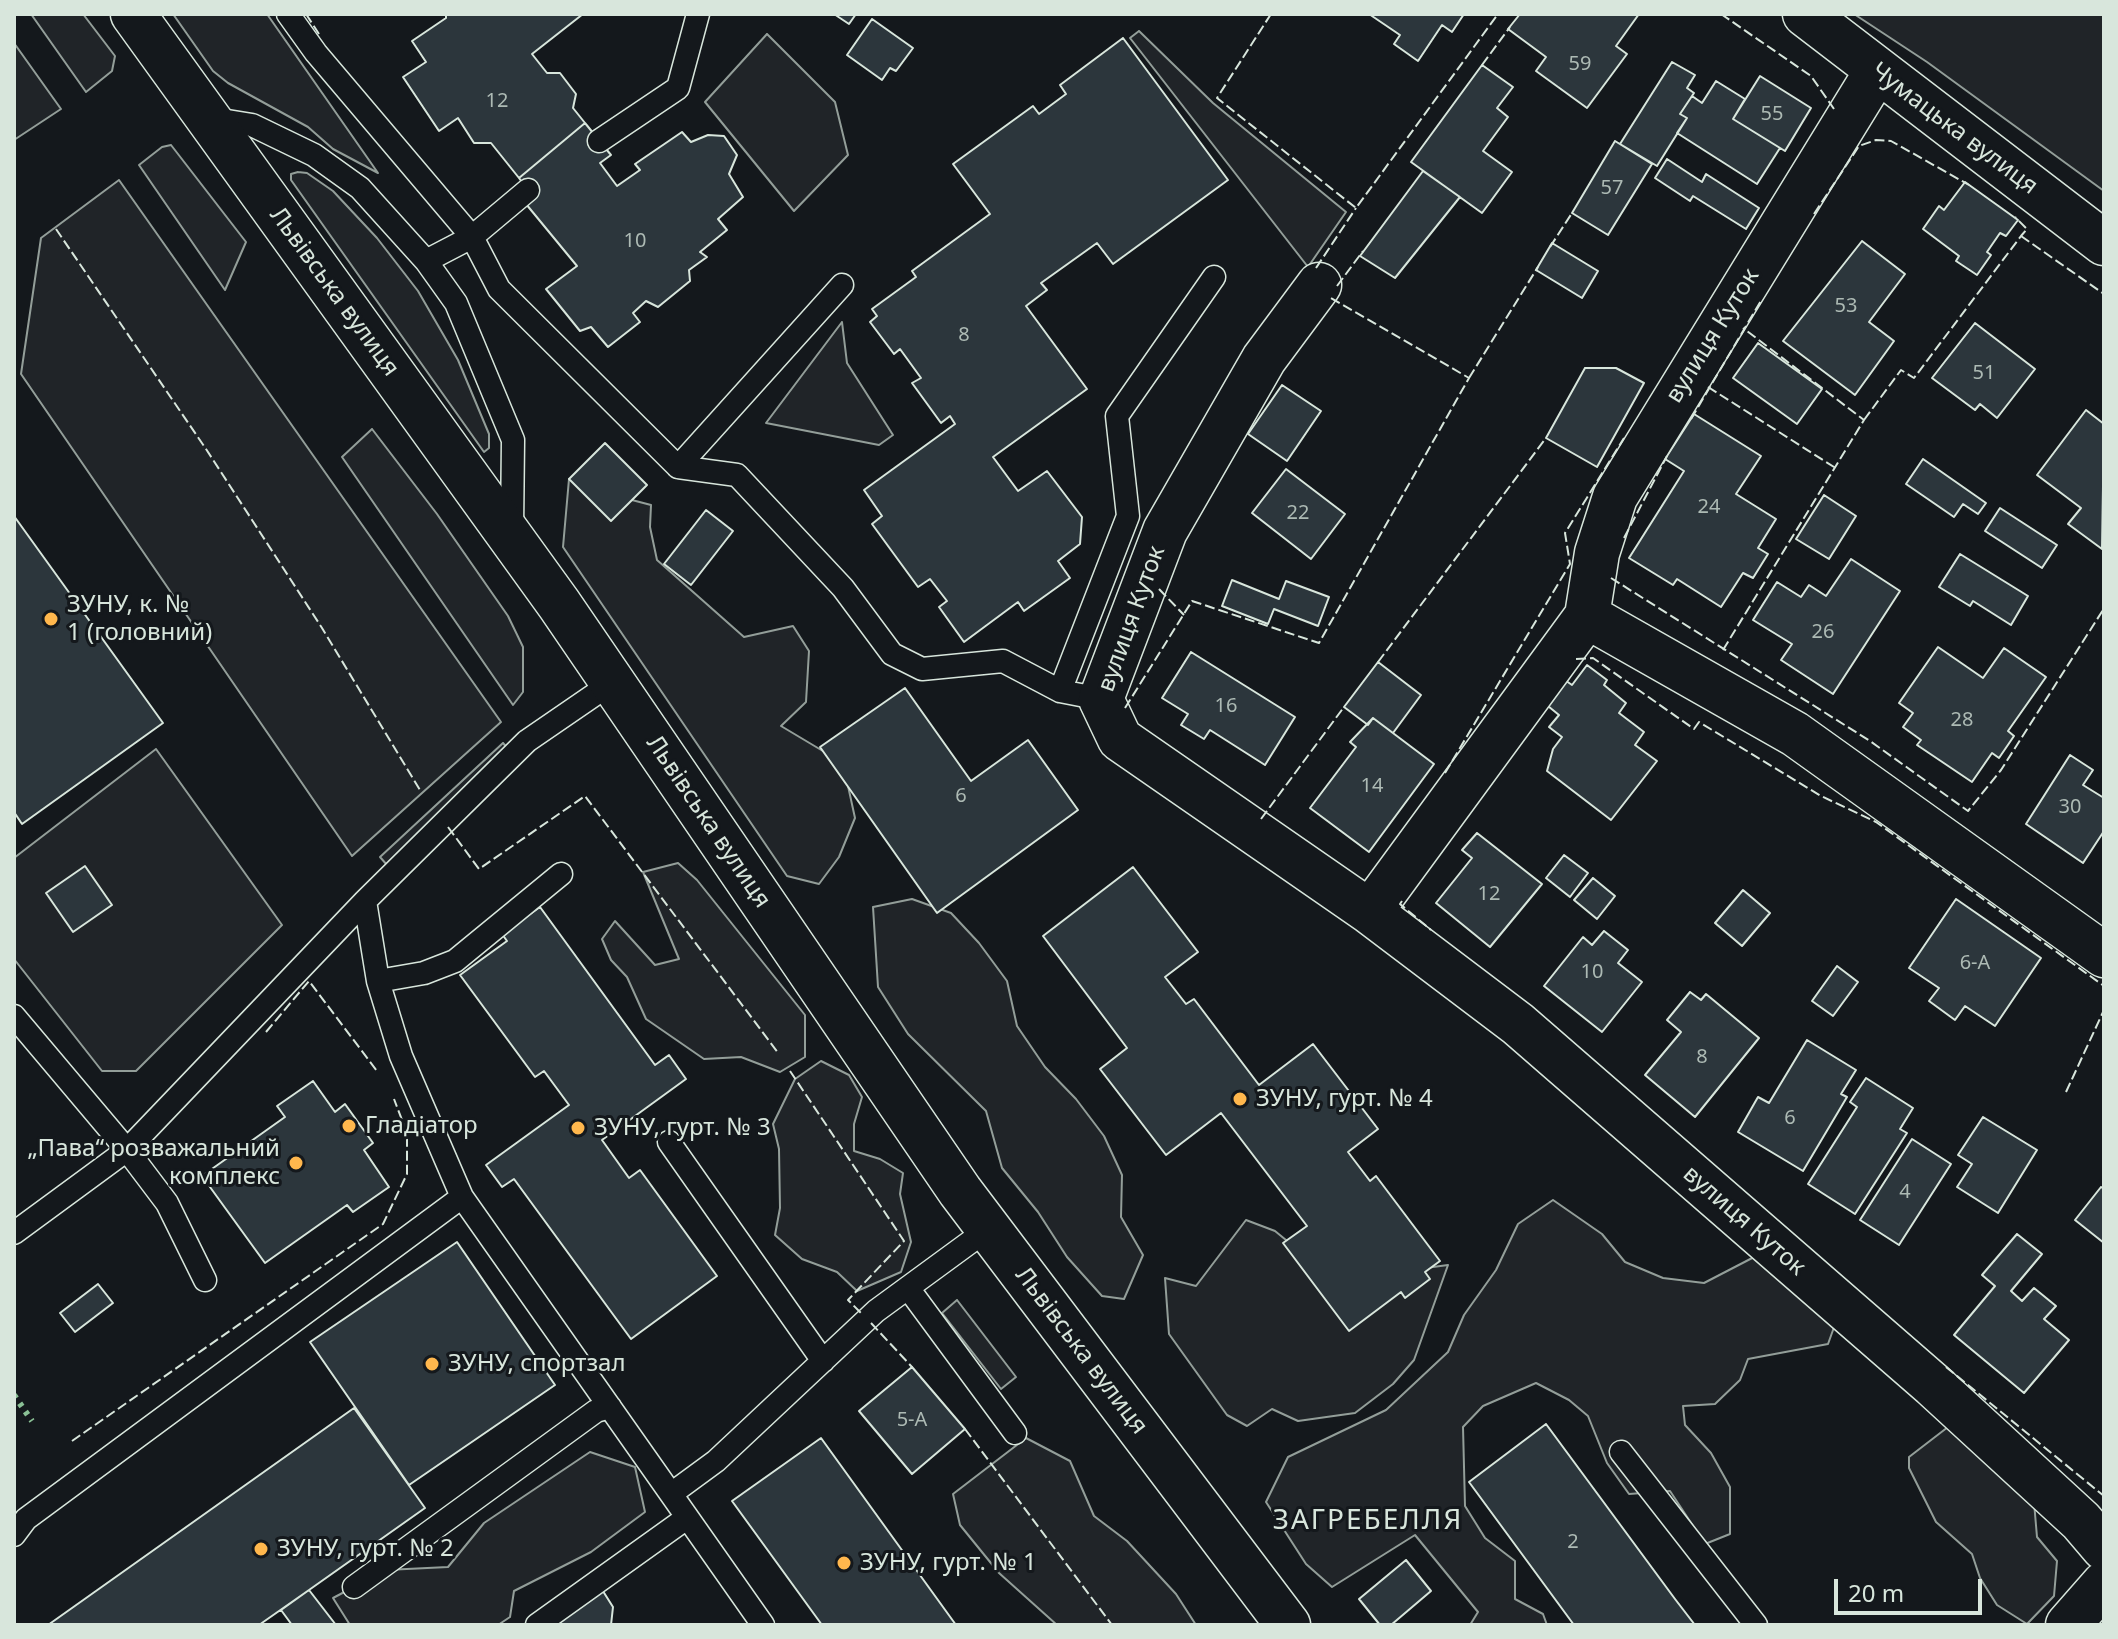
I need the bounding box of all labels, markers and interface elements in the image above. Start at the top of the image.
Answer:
house number: 59 [1569,52,1591,76]
street label: Чумацька вулиця [1865,57,2043,201]
house number: 12 [486,89,508,113]
house number: 55 [1761,102,1783,126]
house number: 57 [1601,176,1623,200]
street label: Львівська вулиця [263,202,405,382]
house number: 10 [624,229,646,253]
street label: вулиця Куток [1660,264,1766,408]
house number: 53 [1835,294,1857,318]
house number: 8 [958,323,970,347]
house number: 51 [1973,361,1995,385]
house number: 24 [1698,495,1720,519]
house number: 22 [1287,501,1309,525]
street label: вулиця Куток [1092,542,1172,696]
place label: ЗУНУ, к. № 1 (головний) [67,591,212,647]
marker: ЗУНУ, к. № 1 (головний) [42,610,60,628]
house number: 26 [1812,620,1834,644]
house number: 16 [1215,694,1237,718]
house number: 28 [1951,708,1973,732]
street label: Львівська вулиця [640,730,776,914]
house number: 14 [1361,774,1383,798]
house number: 6 [955,784,967,808]
house number: 30 [2059,795,2081,819]
house number: 12 [1478,882,1500,906]
house number: 6-А [1960,951,1990,975]
house number: 10 [1581,960,1603,984]
house number: 8 [1696,1045,1708,1069]
place label: ЗУНУ, гурт. № 4 [1256,1085,1433,1113]
marker: ЗУНУ, гурт. № 4 [1231,1090,1249,1108]
house number: 6 [1784,1106,1796,1130]
place label: Гладіатор [365,1112,478,1140]
place label: ЗУНУ, гурт. № 3 [594,1114,771,1142]
marker: Гладіатор [340,1117,358,1135]
marker: ЗУНУ, гурт. № 3 [569,1119,587,1137]
place label: „Пава“ розважальний комплекс [28,1135,280,1191]
marker: „Пава“ розважальний комплекс [287,1154,305,1172]
street label: вулиця Куток [1677,1160,1811,1282]
house number: 4 [1899,1180,1911,1204]
street label: Львівська вулиця [1009,1262,1153,1440]
place label: ЗУНУ, спортзал [448,1350,626,1378]
marker: ЗУНУ, спортзал [423,1355,441,1373]
house number: 5-А [897,1408,927,1432]
district label: ЗАГРЕБЕЛЛЯ [1273,1504,1463,1538]
house number: 2 [1567,1530,1579,1554]
place label: ЗУНУ, гурт. № 2 [277,1535,454,1563]
marker: ЗУНУ, гурт. № 2 [252,1540,270,1558]
place label: ЗУНУ, гурт. № 1 [860,1549,1037,1577]
marker: ЗУНУ, гурт. № 1 [835,1554,853,1572]
scale bar [1838,1563,1986,1613]
text: 20 m [1848,1576,1904,1609]

